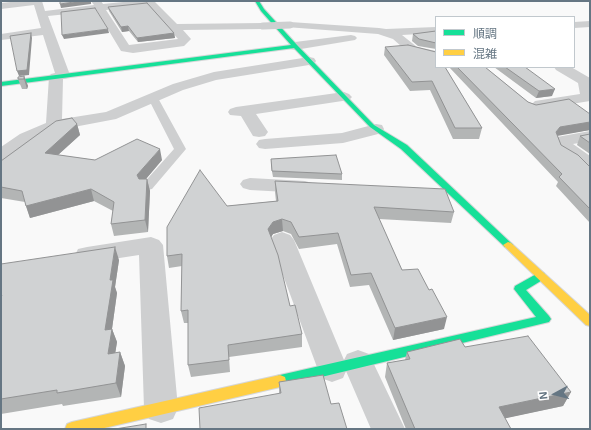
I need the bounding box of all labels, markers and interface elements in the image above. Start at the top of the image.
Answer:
legend [435,16,575,68]
text: 順調 [473,26,497,40]
text: 混雑 [473,46,497,60]
north arrow [535,374,575,414]
text: N [536,391,550,400]

